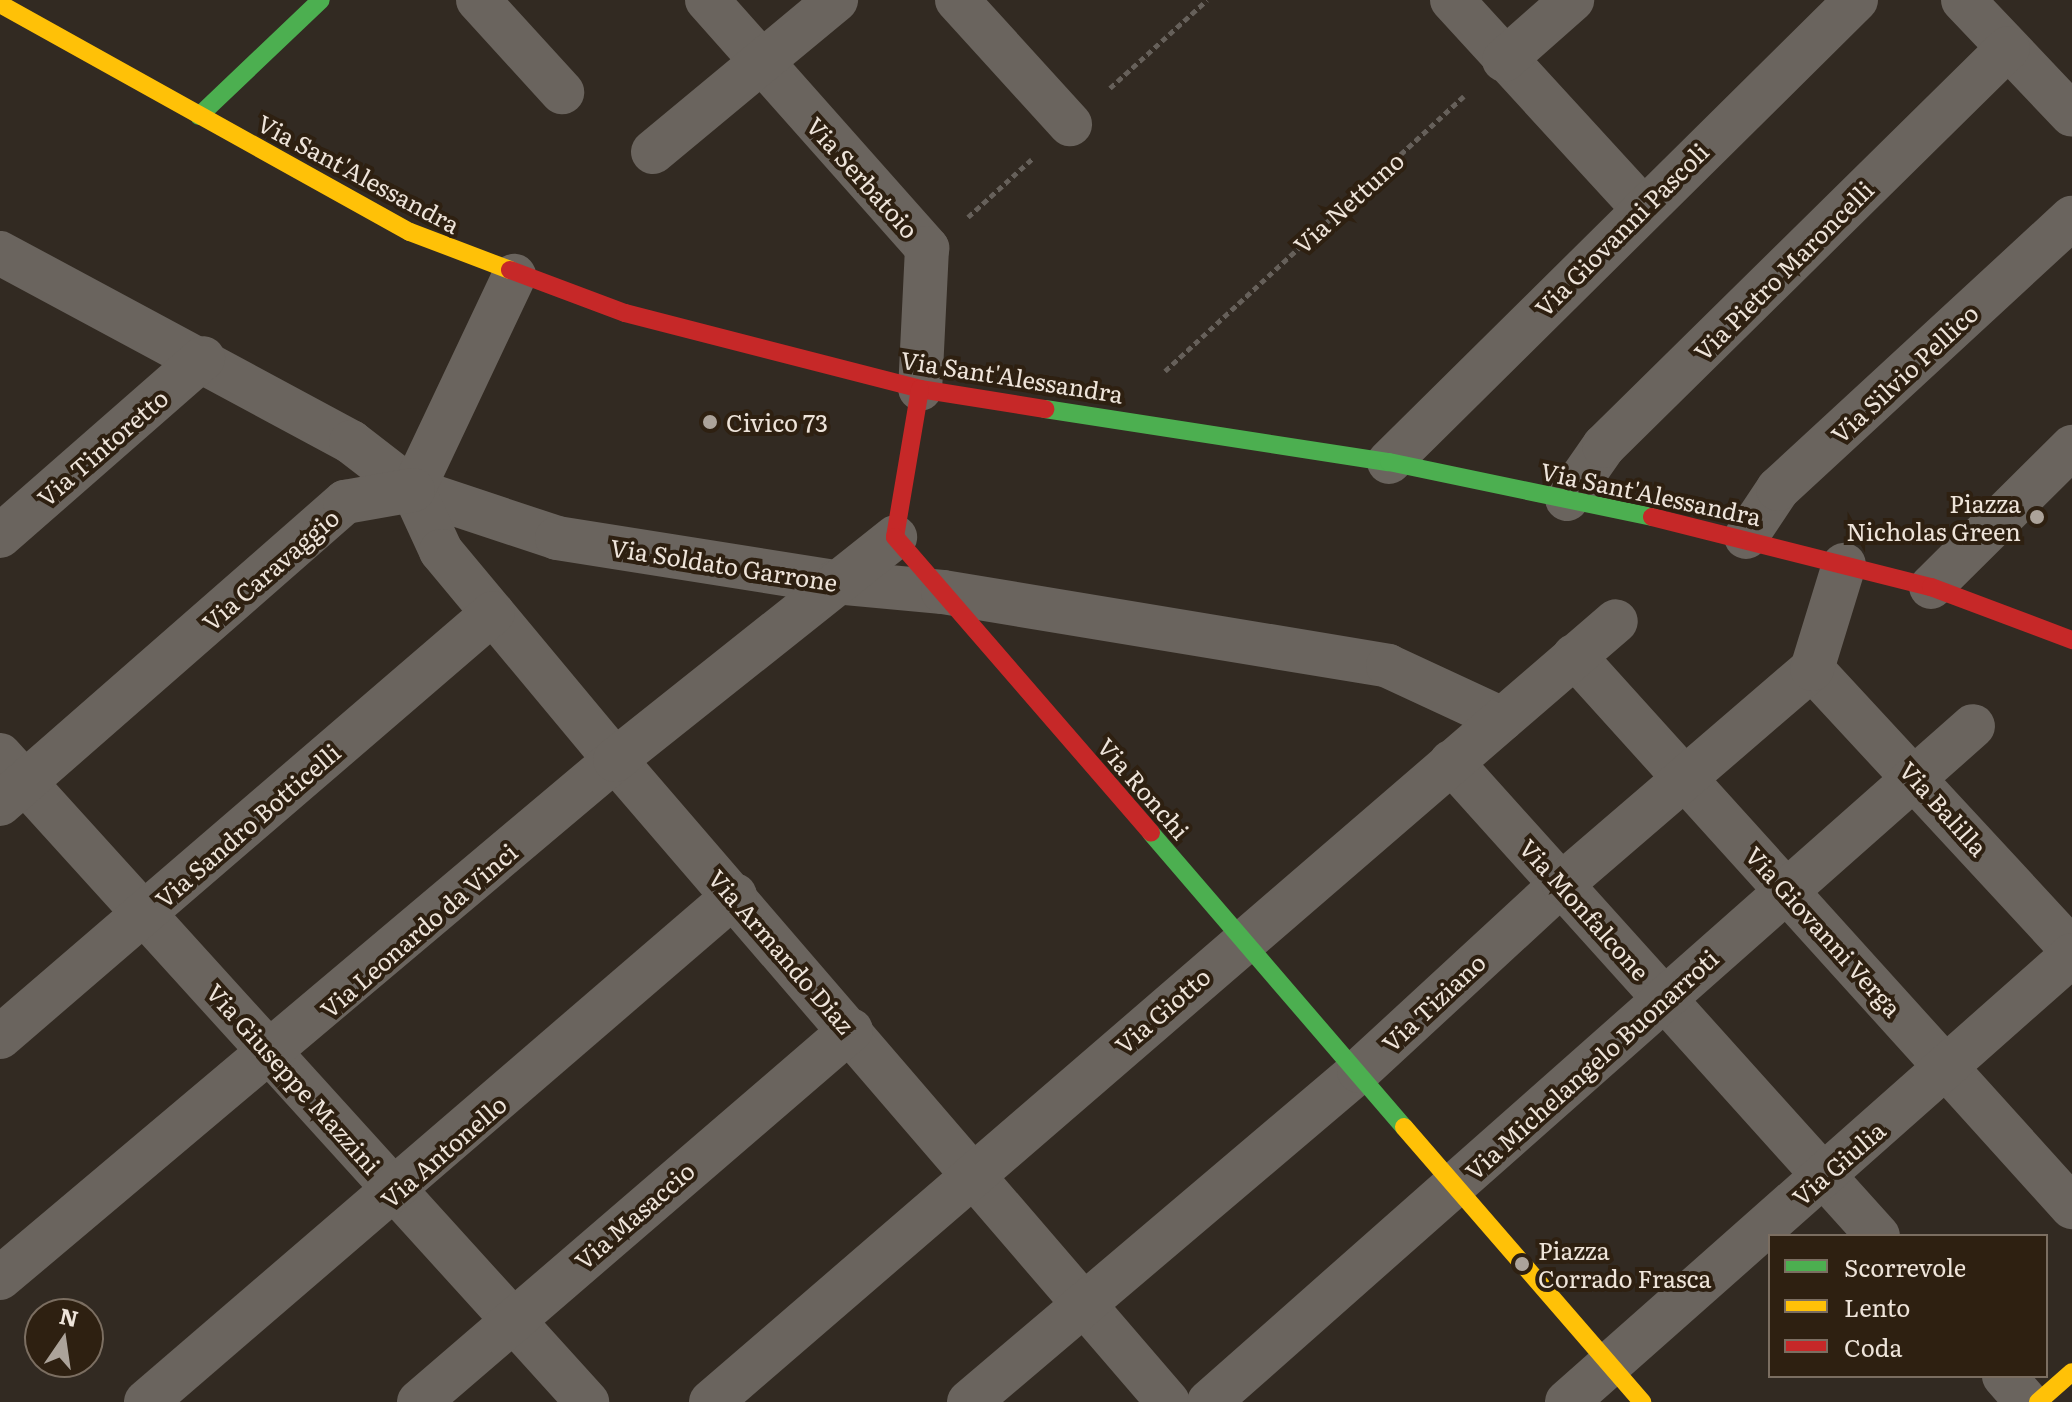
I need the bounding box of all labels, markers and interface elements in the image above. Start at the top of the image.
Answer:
street label: Via Sant'Alessandra [253,108,465,238]
street label: Via Serbatoio [801,111,925,243]
street label: Via Giovanni Pascoli [1528,136,1714,322]
street label: Via Nettuno [1287,145,1409,259]
street label: Via Pietro Maroncelli [1687,174,1879,366]
street label: Via Silvio Pellico [1825,298,1983,448]
street label: Via Sant'Alessandra [899,344,1125,408]
street label: Via Tintoretto [31,382,173,512]
place label: Civico 73 [726,408,828,436]
marker: Civico 73 [701,413,719,431]
street label: Via Sant'Alessandra [1538,456,1764,530]
place label: Piazza Nicholas Green [1846,489,2021,545]
street label: Via Caravaggio [196,502,344,636]
marker: Piazza Nicholas Green [2028,508,2046,526]
street label: Via Soldato Garrone [608,532,840,596]
street label: Via Ronchi [1092,731,1196,845]
street label: Via Sandro Botticelli [149,737,345,913]
street label: Via Balilla [1894,755,1994,861]
street label: Via Monfalcone [1514,832,1656,986]
street label: Via Leonardo da Vinci [314,837,522,1023]
street label: Via Giovanni Verga [1740,840,1908,1022]
street label: Via Armando Diaz [703,863,861,1039]
street label: Via Michelangelo Buonarroti [1459,943,1723,1185]
street label: Via Tiziano [1375,947,1491,1057]
street label: Via Giotto [1109,961,1215,1059]
street label: Via Giuseppe Mazzini [201,977,387,1179]
street label: Via Antonello [374,1089,512,1213]
street label: Via Giulia [1786,1115,1890,1211]
street label: Via Masaccio [568,1155,700,1275]
legend [1768,1234,2048,1378]
place label: Piazza Corrado Frasca [1538,1236,1711,1292]
text: Scorrevole [1844,1249,1966,1284]
marker: Piazza Corrado Frasca [1513,1255,1531,1273]
text: Lento [1844,1289,1910,1324]
north arrow [24,1298,104,1378]
text: N [56,1298,82,1334]
text: Coda [1844,1329,1902,1364]

